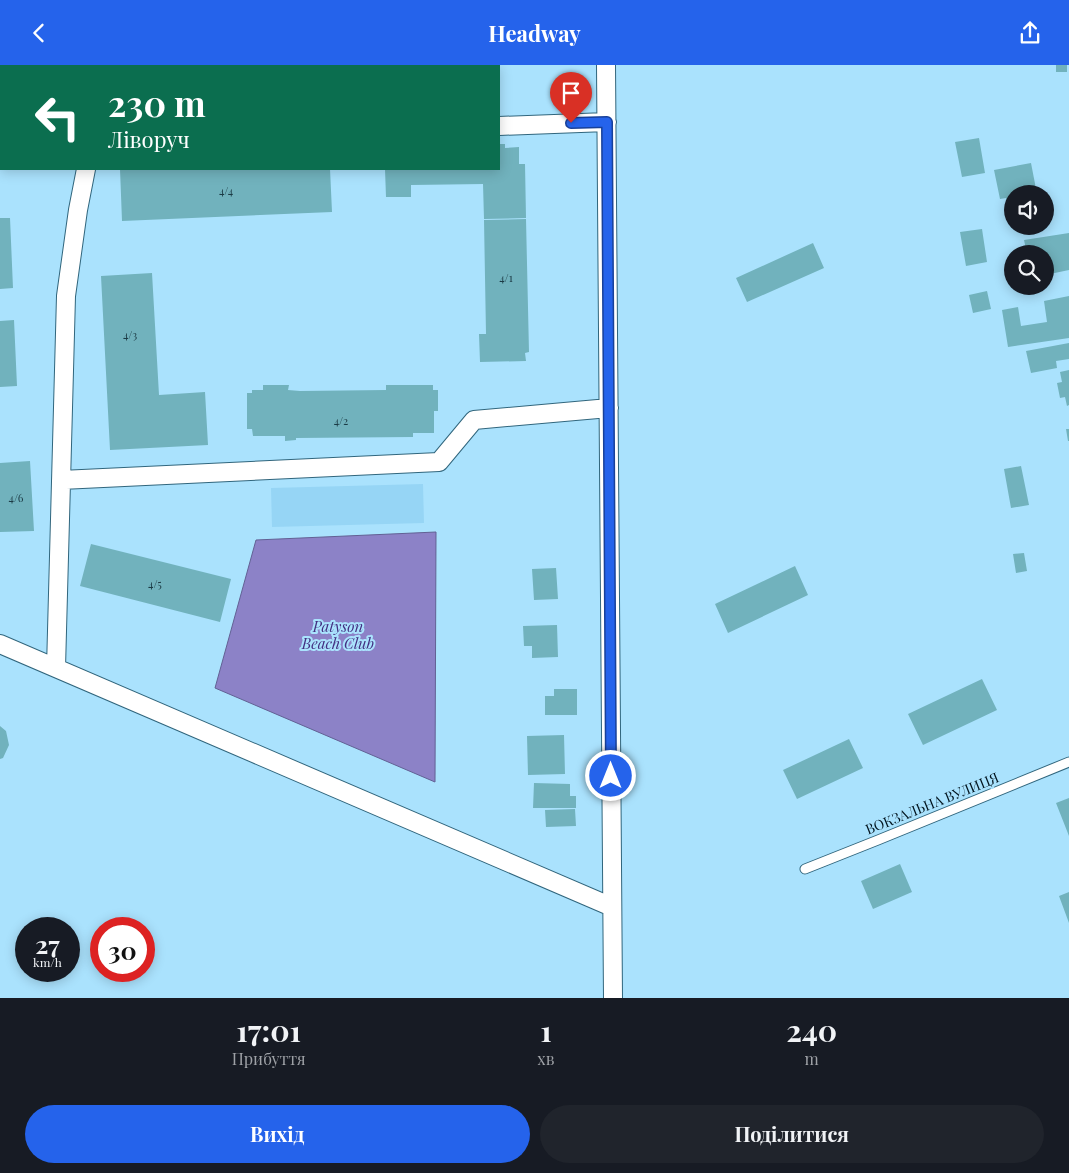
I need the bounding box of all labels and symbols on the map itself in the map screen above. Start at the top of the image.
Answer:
pin [550,72,592,123]
house number: 4/4 [219,183,234,198]
house number: 4/1 [499,270,513,285]
house number: 4/3 [123,327,137,342]
house number: 4/2 [334,413,348,428]
house number: 4/6 [8,490,24,505]
house number: 4/5 [148,576,162,591]
water label: Patyson Beach Club [301,616,374,653]
position arrow [584,749,636,801]
street label: ВОКЗАЛЬНА ВУЛИЦЯ [862,768,1002,838]
speed limit sign: 30 [90,917,155,982]

